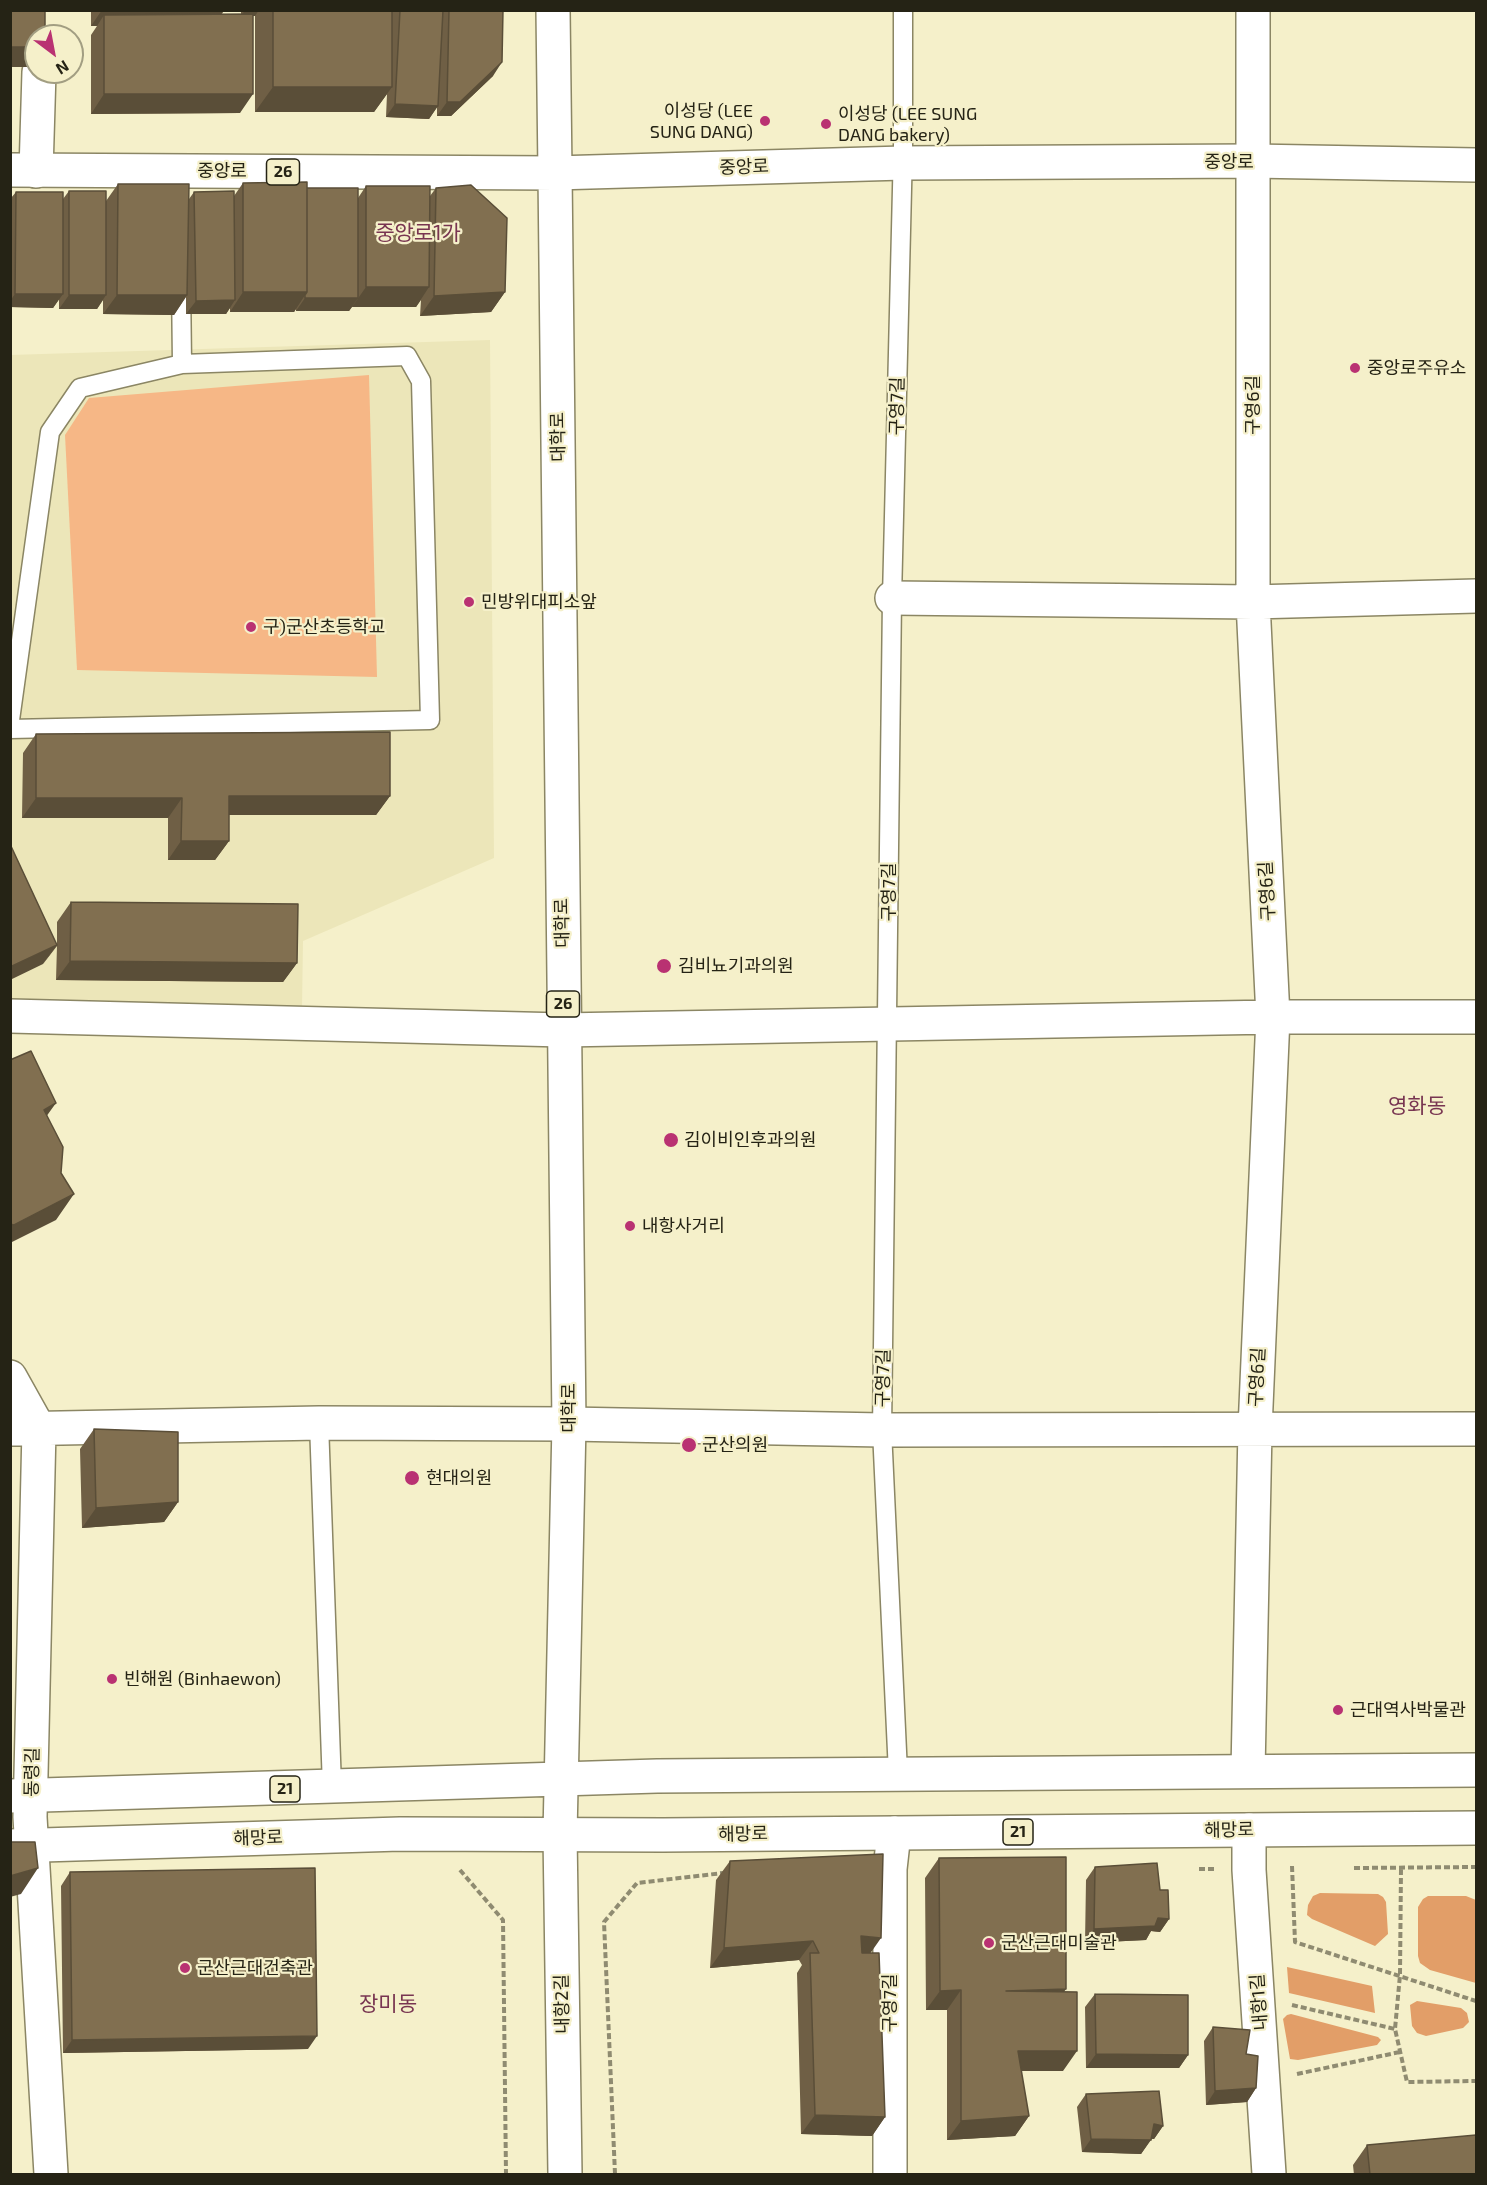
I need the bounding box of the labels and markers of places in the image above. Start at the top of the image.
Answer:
place label: 이성당 (LEE SUNG DANG) [650,100,753,142]
place label: 이성당 (LEE SUNG DANG bakery) [838,103,977,146]
marker: 이성당 (LEE SUNG DANG) [758,114,772,128]
marker: 이성당 (LEE SUNG DANG bakery) [819,117,833,131]
place label: 중앙로주유소 [1367,357,1466,379]
marker: 중앙로주유소 [1348,361,1362,375]
place label: 민방위대피소앞 [481,591,597,613]
marker: 민방위대피소앞 [462,595,476,609]
place label: 구)군산초등학교 [263,616,385,638]
marker: 구)군산초등학교 [244,620,258,634]
place label: 김비뇨기과의원 [678,955,794,977]
marker: 김비뇨기과의원 [655,957,673,975]
place label: 김이비인후과의원 [684,1129,816,1151]
marker: 김이비인후과의원 [662,1131,680,1149]
place label: 내항사거리 [642,1215,725,1237]
marker: 내항사거리 [623,1219,637,1233]
place label: 군산의원 [702,1434,768,1456]
marker: 군산의원 [680,1436,698,1454]
place label: 현대의원 [426,1467,492,1489]
marker: 현대의원 [403,1469,421,1487]
place label: 빈해원 (Binhaewon) [124,1668,281,1690]
marker: 빈해원 (Binhaewon) [105,1672,119,1686]
place label: 근대역사박물관 [1350,1699,1466,1721]
marker: 근대역사박물관 [1331,1703,1345,1717]
place label: 군산근대미술관 [1001,1932,1117,1954]
marker: 군산근대미술관 [982,1936,996,1950]
place label: 군산근대건축관 [197,1957,313,1979]
marker: 군산근대건축관 [178,1961,192,1975]

